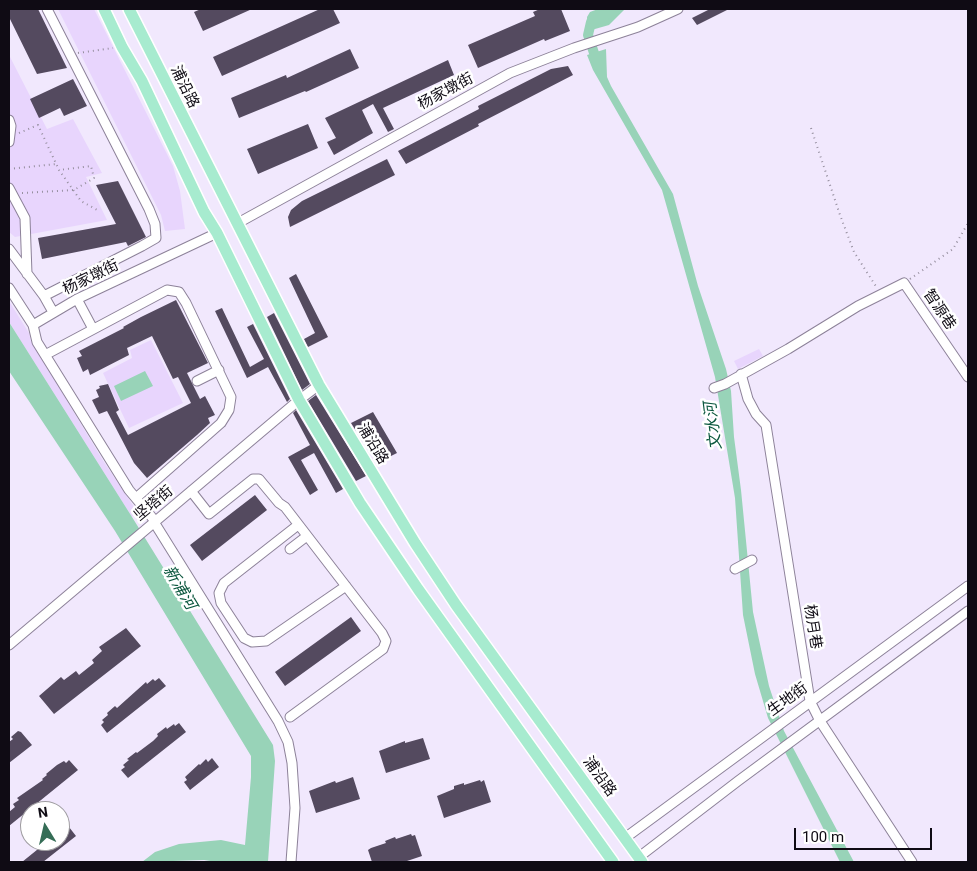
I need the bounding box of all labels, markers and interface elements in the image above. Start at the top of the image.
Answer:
street label: 浦沿路 [166,63,202,111]
street label: 杨家墩街 [415,70,477,114]
street label: 杨家墩街 [60,257,122,299]
street label: 智源巷 [919,286,959,334]
water label: 文水河 [702,401,726,451]
street label: 浦沿路 [353,420,391,468]
street label: 坚塔街 [131,483,177,525]
water label: 新浦河 [158,562,200,614]
street label: 杨月巷 [800,603,824,651]
street label: 生地街 [765,679,811,721]
street label: 浦沿路 [578,754,620,800]
north arrow [20,801,70,851]
text: N [37,803,49,821]
scale bar [797,818,934,850]
text: 100 m [802,828,844,846]

